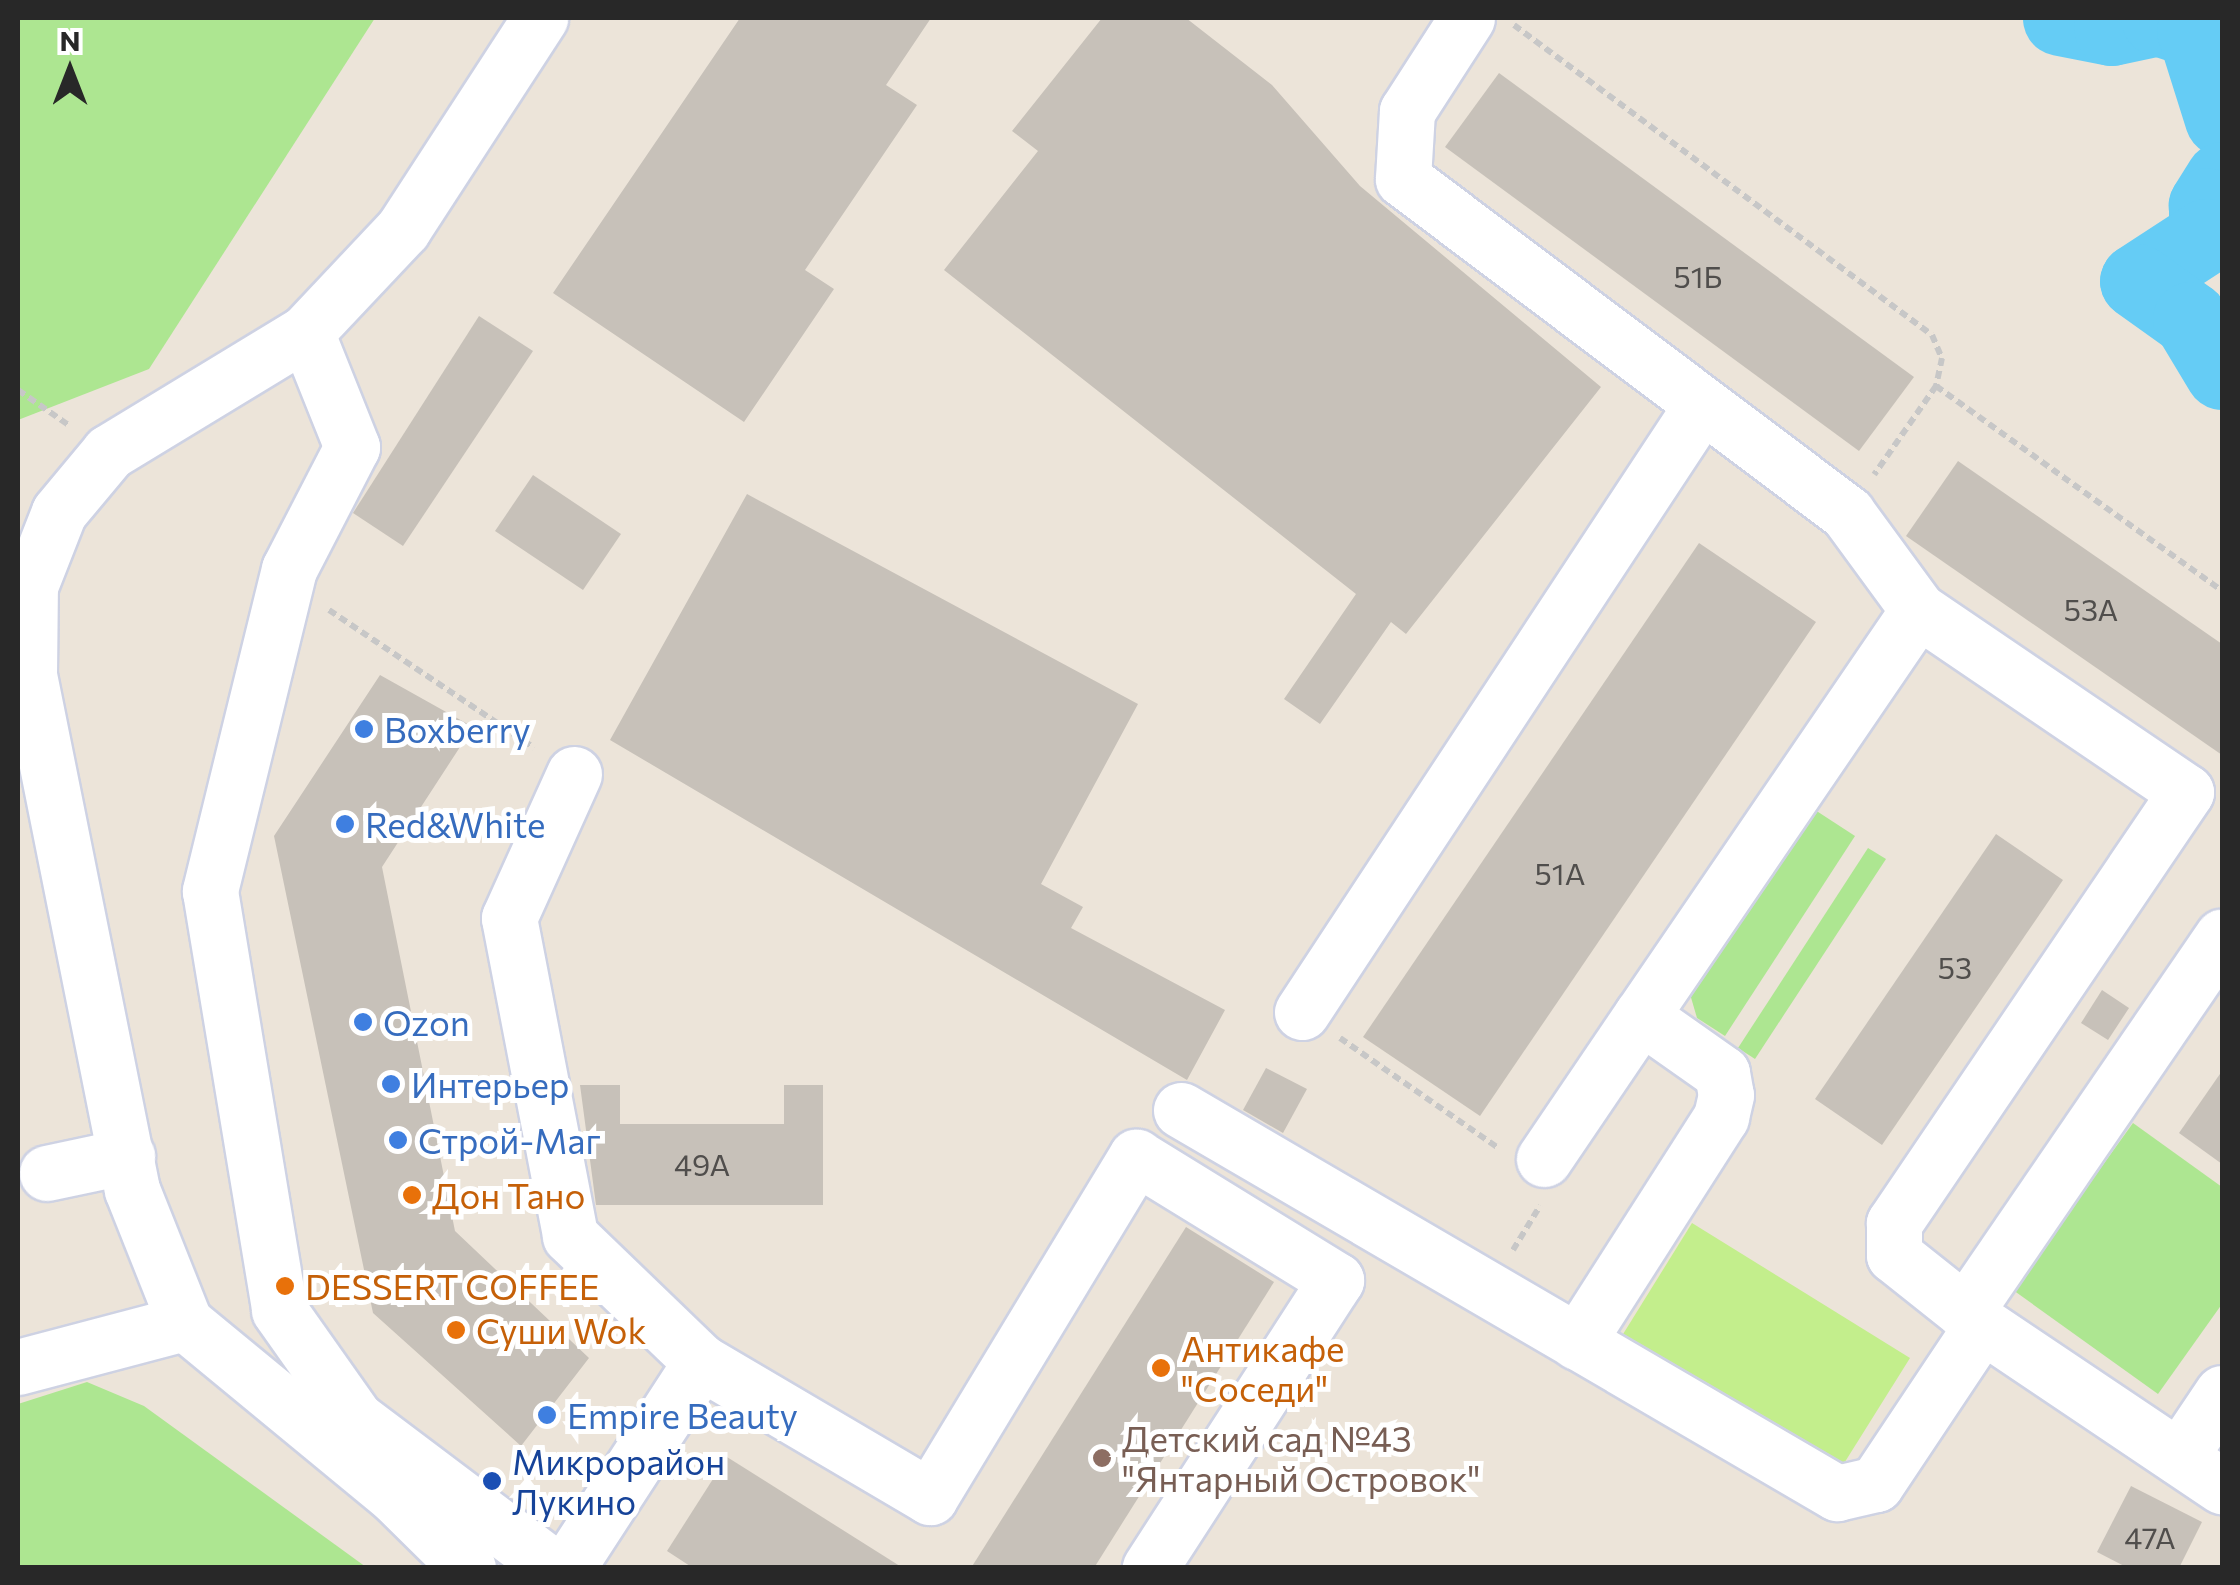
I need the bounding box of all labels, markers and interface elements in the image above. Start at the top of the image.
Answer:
north arrow [20,20,120,120]
text: N [60,23,81,57]
house number: 51Б [1674,258,1722,294]
house number: 53А [2064,591,2118,627]
place label: Boxberry [384,708,531,750]
marker: Boxberry [353,718,375,740]
place label: Red&White [365,803,546,845]
marker: Red&White [334,813,356,835]
house number: 51А [1535,855,1585,891]
house number: 53 [1938,949,1972,985]
place label: Ozon [383,1001,470,1043]
marker: Ozon [352,1011,374,1033]
place label: Интерьер [411,1063,569,1105]
marker: Интерьер [380,1073,402,1095]
place label: Строй-Маг [418,1119,601,1161]
marker: Строй-Маг [387,1129,409,1151]
house number: 49А [674,1146,730,1182]
place label: Дон Тано [432,1174,585,1216]
marker: Дон Тано [401,1184,423,1206]
place label: DESSERT COFFEE [305,1265,600,1307]
marker: DESSERT COFFEE [274,1275,296,1297]
place label: Суши Wok [476,1309,646,1351]
marker: Суши Wok [445,1319,467,1341]
place label: Антикафе "Соседи" [1181,1327,1345,1409]
marker: Антикафе "Соседи" [1150,1357,1172,1379]
place label: Empire Beauty [567,1394,798,1436]
marker: Empire Beauty [536,1404,558,1426]
place label: Детский сад №43 "Янтарный Островок" [1122,1417,1480,1499]
place label: Микрорайон Лукино [512,1440,725,1522]
marker: Детский сад №43 "Янтарный Островок" [1091,1447,1113,1469]
marker: Микрорайон Лукино [481,1470,503,1492]
house number: 47А [2124,1519,2176,1555]

